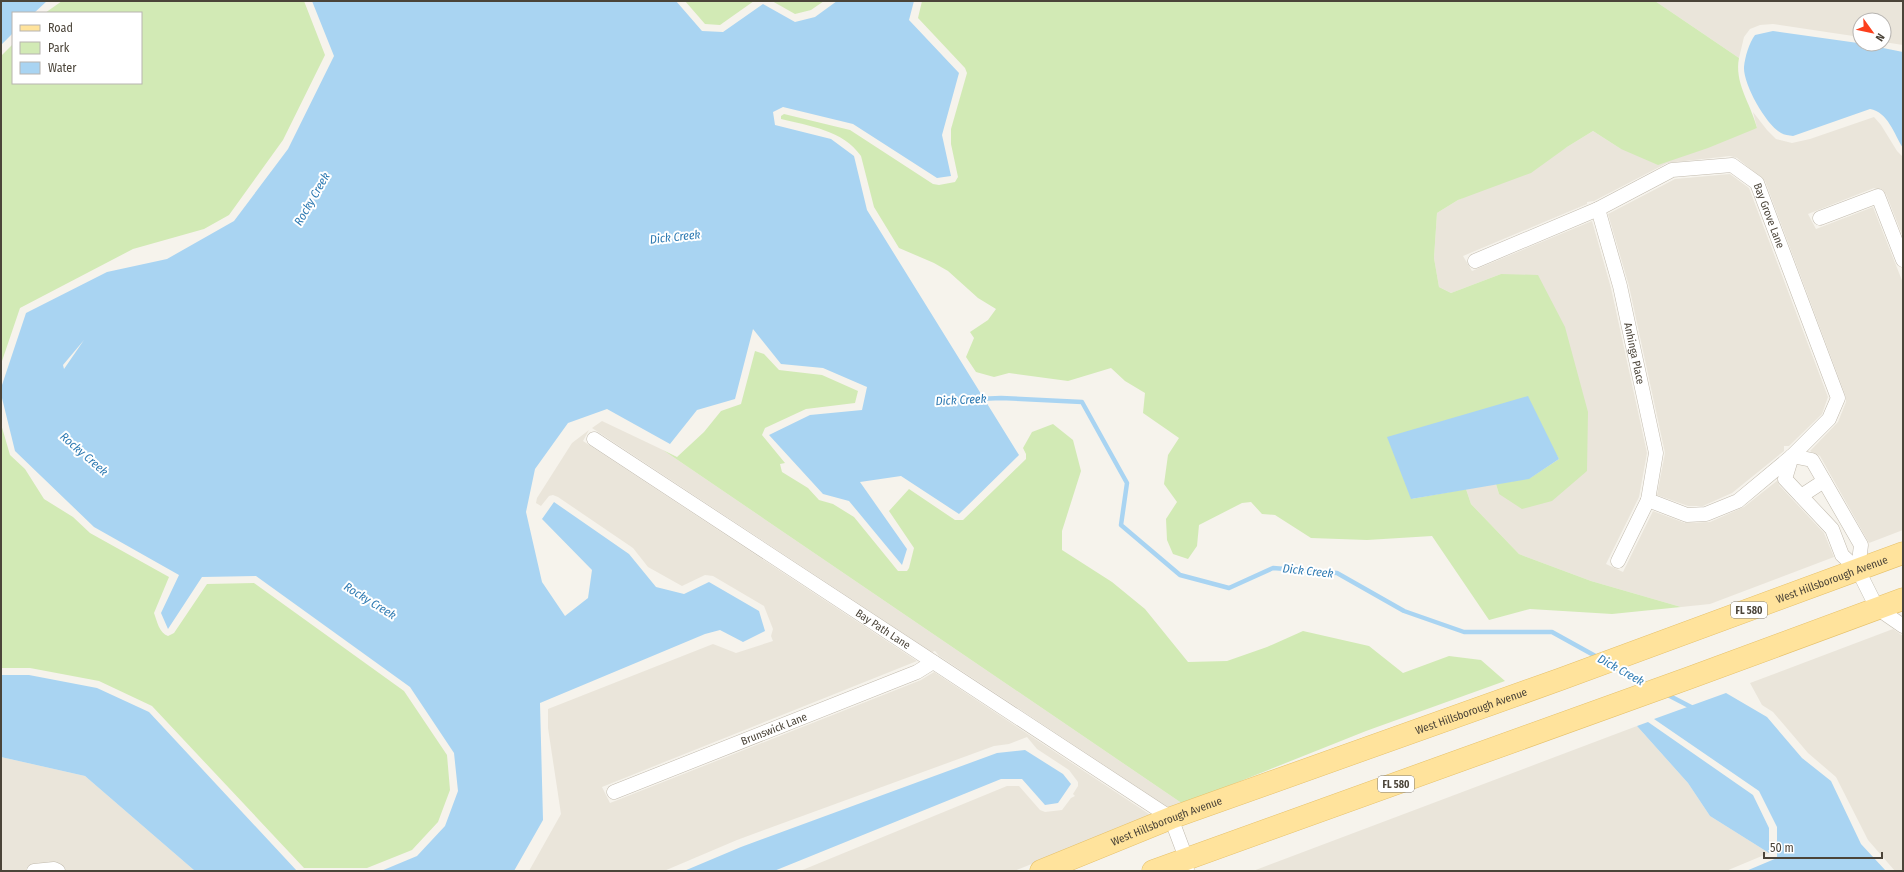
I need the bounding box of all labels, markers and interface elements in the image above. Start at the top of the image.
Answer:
legend [12,12,142,84]
north arrow [1852,12,1892,52]
text: Road [48,21,73,35]
text: N [1873,31,1887,43]
text: Park [48,41,70,55]
text: Water [48,61,77,75]
water label: Rocky Creek [291,170,333,228]
street label: Bay Grove Lane [1751,181,1787,250]
water label: Dick Creek [649,227,701,247]
street label: Anhinga Place [1621,321,1647,386]
water label: Dick Creek [935,392,987,408]
water label: Rocky Creek [57,429,111,479]
street label: West Hillsborough Avenue [1774,553,1890,606]
water label: Dick Creek [1282,561,1334,581]
water label: Rocky Creek [341,579,399,623]
road number: FL 580 [1731,602,1767,618]
street label: Bay Path Lane [853,607,913,652]
water label: Dick Creek [1595,652,1647,688]
street label: West Hillsborough Avenue [1414,686,1529,737]
street label: Brunswick Lane [739,710,809,748]
road number: FL 580 [1378,776,1414,792]
street label: West Hillsborough Avenue [1109,794,1224,849]
scale bar [1764,834,1882,860]
text: 50 m [1770,841,1794,855]

